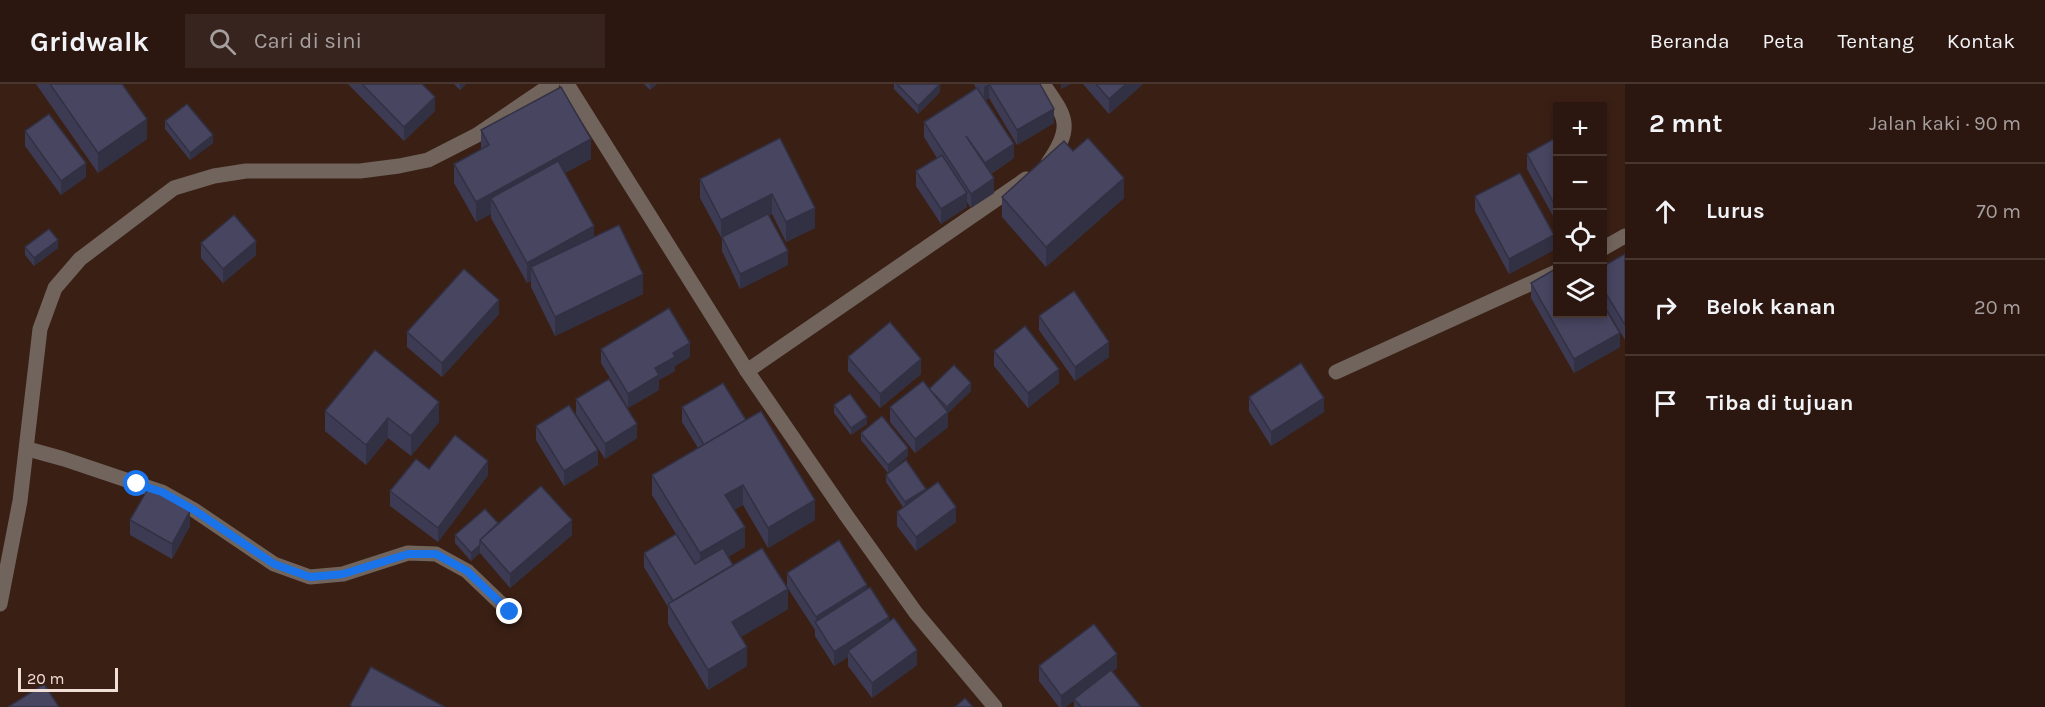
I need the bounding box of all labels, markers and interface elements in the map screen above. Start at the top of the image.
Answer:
search box [185,14,605,68]
text: Gridwalk [30,25,149,58]
icon: search [206,25,239,58]
text: Cari di sini [254,28,362,54]
text: Beranda [1650,29,1730,53]
text: Peta [1763,29,1804,53]
text: Tentang [1837,29,1914,53]
text: Kontak [1947,29,2015,53]
map controls [1553,102,1607,318]
button: + [1553,102,1607,156]
text: 2 mnt [1649,108,1722,139]
text: Jalan kaki · 90 m [1869,112,2021,135]
button: − [1553,156,1607,210]
icon: ahead [1649,195,1682,228]
text: Lurus [1706,198,1765,224]
text: 70 m [1976,200,2021,223]
button: locate [1553,210,1607,264]
button: layers [1553,264,1607,318]
icon: right [1649,291,1682,324]
text: Belok kanan [1706,294,1836,320]
text: 20 m [1974,296,2021,319]
icon: arrive [1649,387,1682,420]
text: Tiba di tujuan [1706,390,1853,416]
route start [123,470,149,496]
route end [496,598,522,624]
scale bar [18,665,118,692]
text: 20 m [27,669,65,688]

